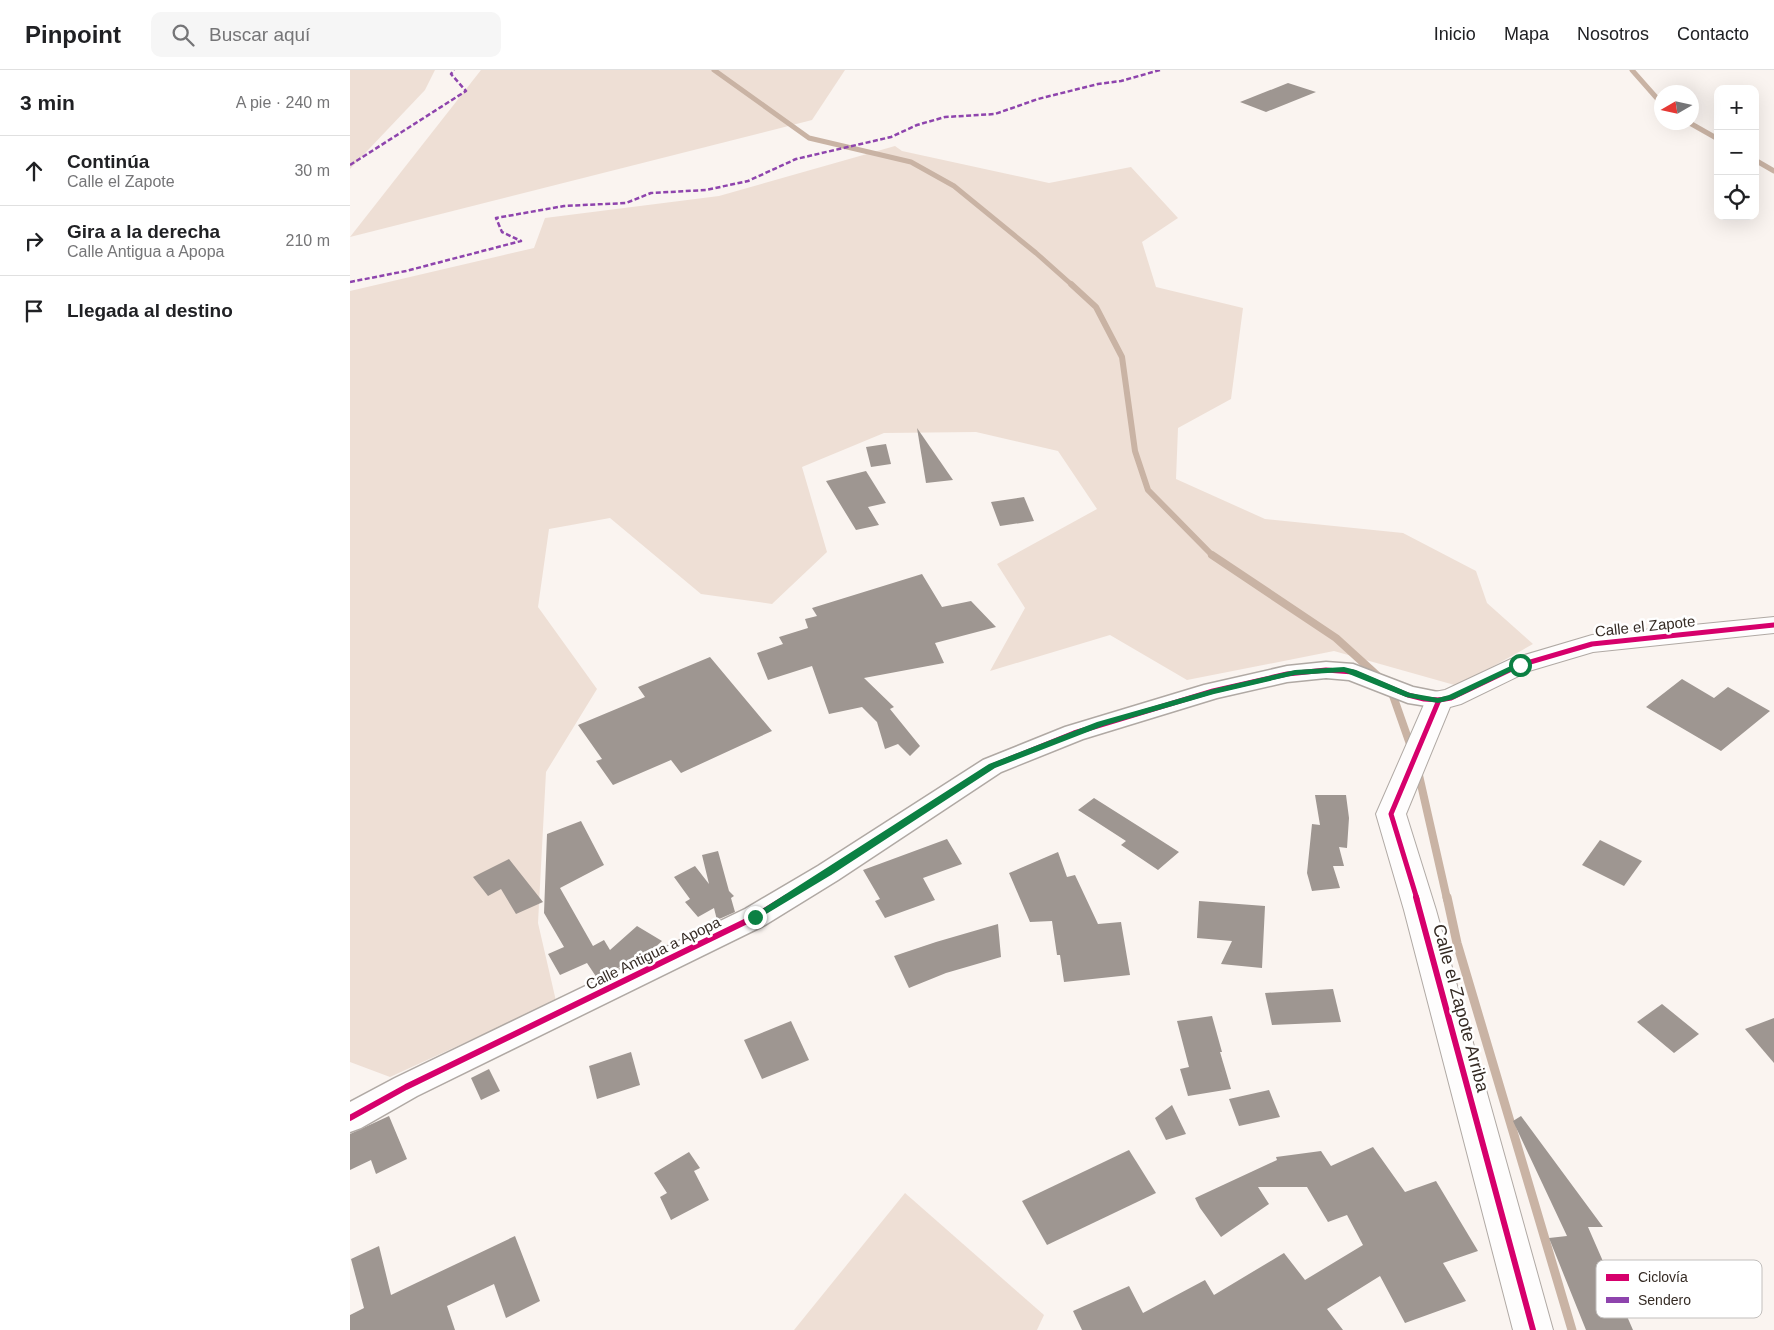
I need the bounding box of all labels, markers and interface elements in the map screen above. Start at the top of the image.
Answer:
search box [151,12,501,57]
text: Pinpoint [25,21,121,48]
icon: search [169,21,197,49]
text: Buscar aquí [209,24,310,45]
text: Inicio [1434,24,1476,44]
text: Mapa [1504,24,1549,44]
text: Nosotros [1577,24,1649,44]
text: Contacto [1677,24,1749,44]
north arrow [1654,85,1699,130]
map controls [1714,85,1759,220]
button: + [1714,85,1759,130]
text: 3 min [20,91,75,114]
text: A pie · 240 m [236,94,330,111]
button: − [1714,130,1759,175]
text: Continúa [67,151,149,172]
icon: ahead [20,157,48,185]
text: 30 m [294,162,330,179]
text: Calle el Zapote [67,173,175,190]
button: locate [1714,175,1759,220]
text: Gira a la derecha [67,221,220,242]
icon: right [20,227,48,255]
text: 210 m [286,232,330,249]
text: Calle Antigua a Apopa [67,243,224,260]
icon: arrive [20,297,48,325]
text: Llegada al destino [67,300,233,321]
street label: Calle el Zapote [1594,612,1696,640]
route start [1509,654,1532,677]
route end [744,906,767,929]
street label: Calle Antigua a Apopa [583,913,724,993]
street label: Calle el Zapote Arriba [1429,922,1493,1095]
legend [1596,1260,1762,1318]
text: Ciclovía [1638,1269,1688,1285]
text: Sendero [1638,1292,1691,1308]

